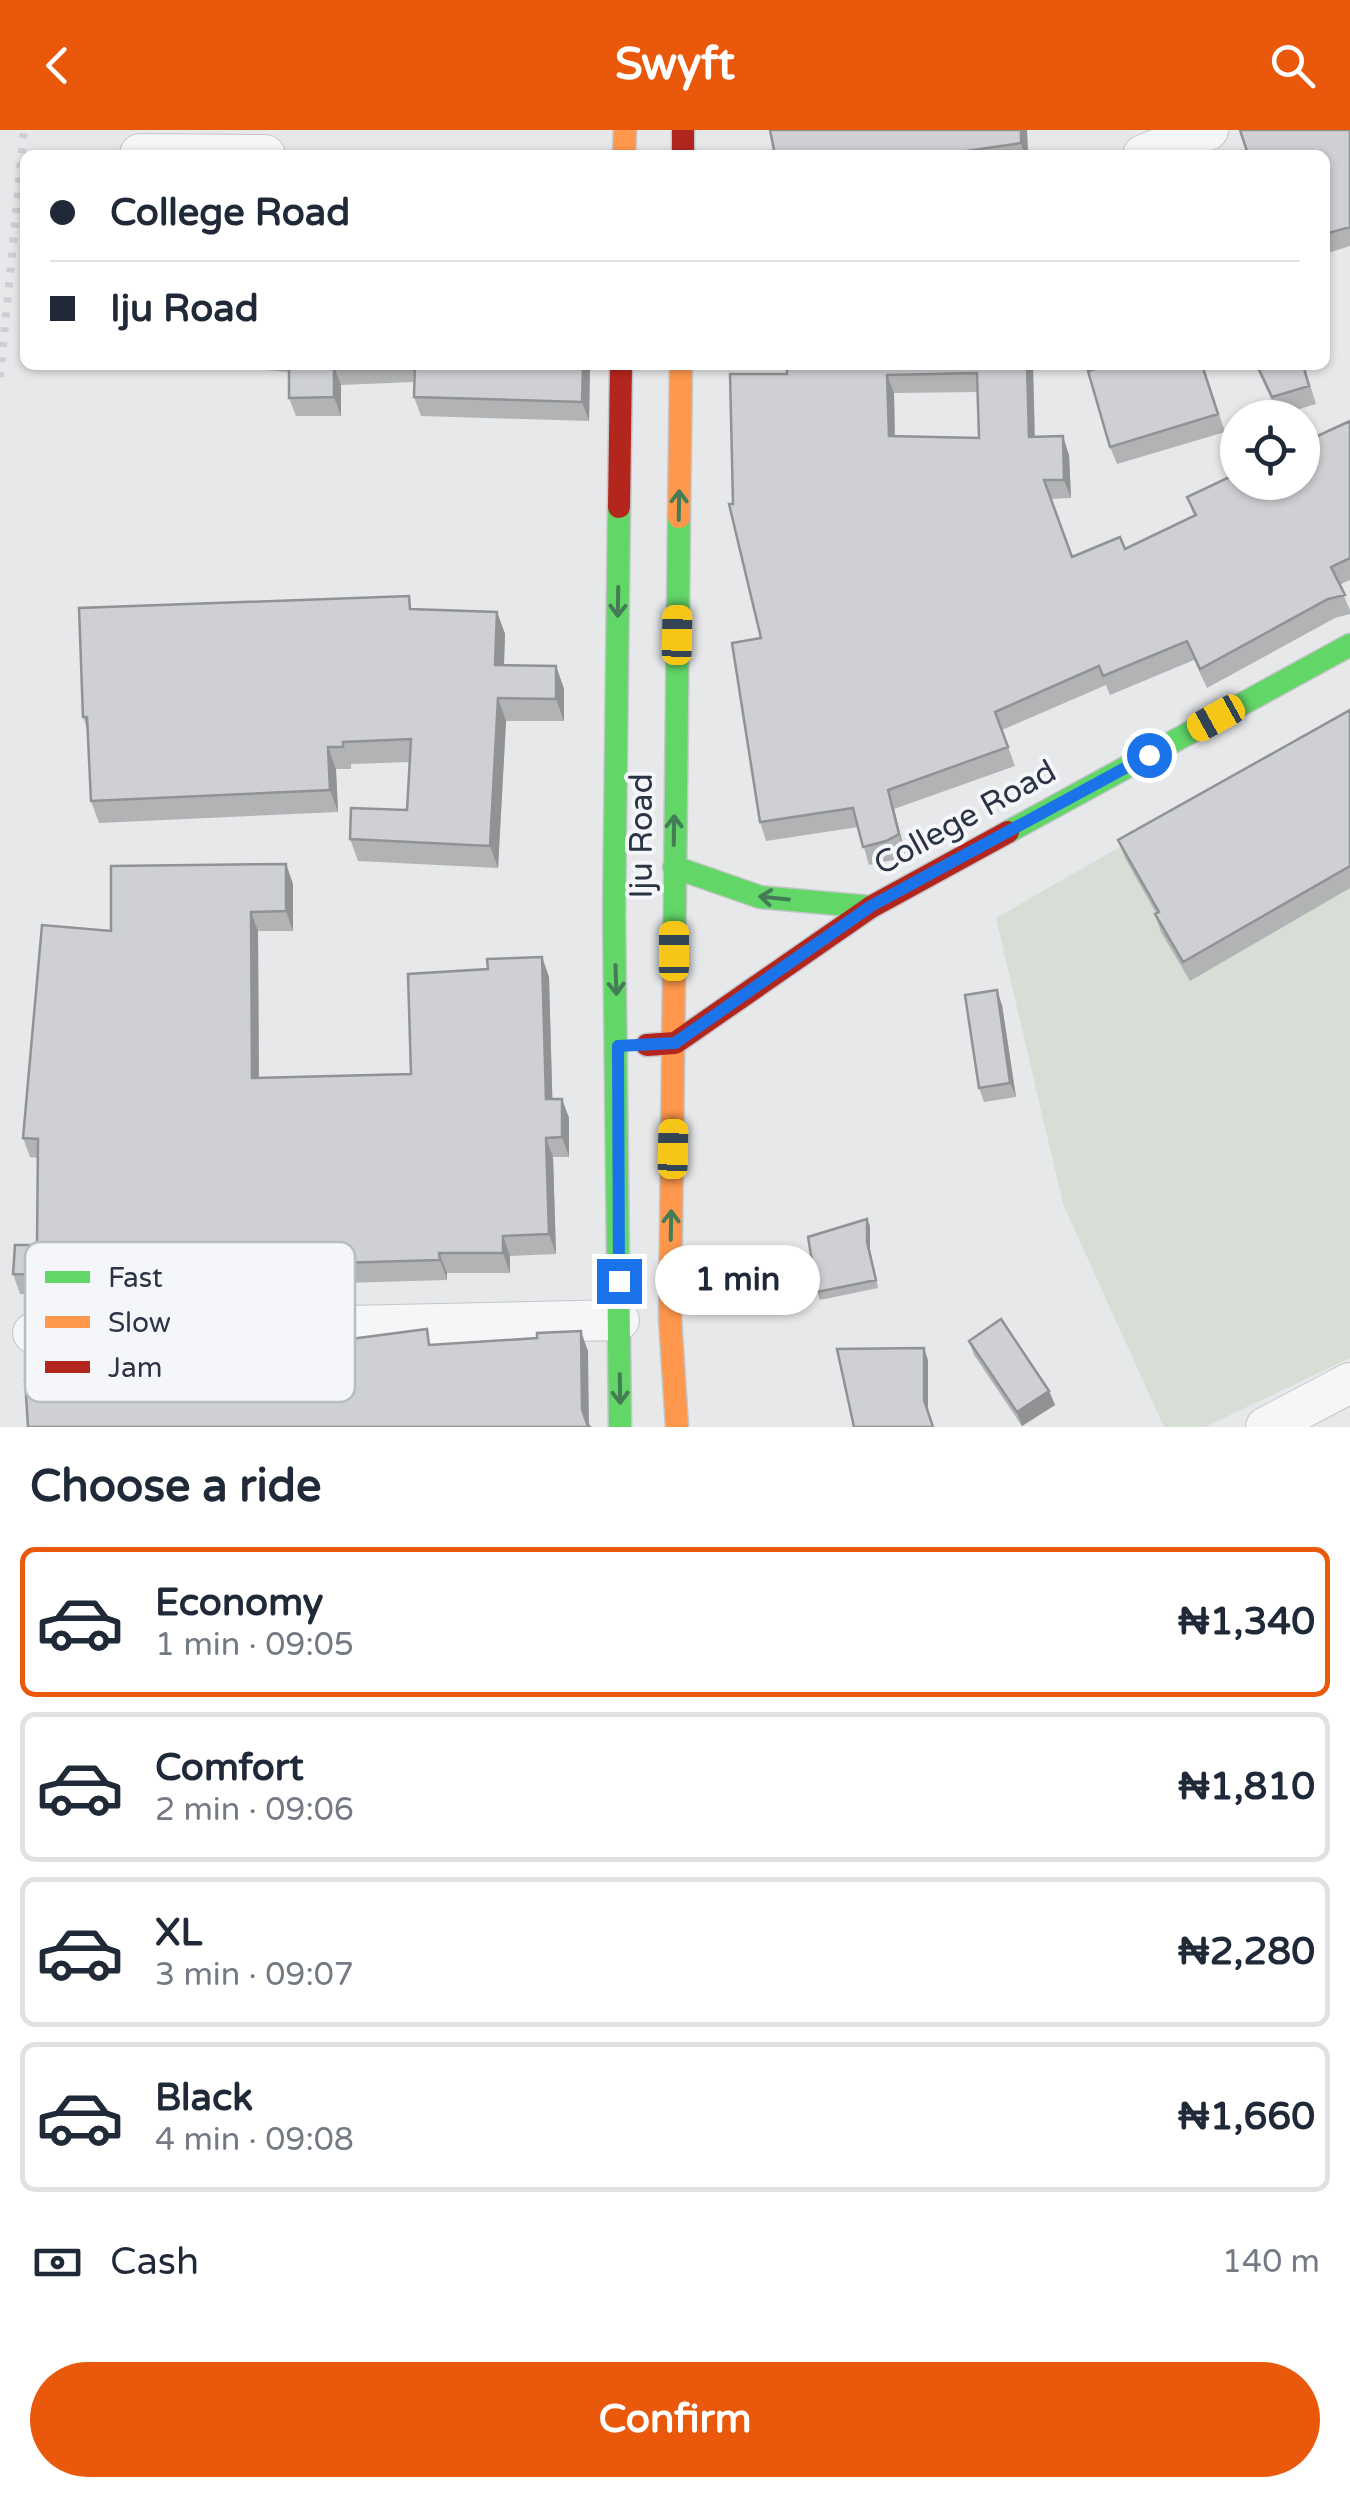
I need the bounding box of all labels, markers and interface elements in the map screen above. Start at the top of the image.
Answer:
icon: back [30,38,85,93]
text: Swyft [615,38,735,92]
icon: search [1265,38,1320,93]
text: College Road [110,190,350,236]
text: Iju Road [110,286,259,332]
map controls [1220,400,1320,500]
button: locate [1220,400,1320,500]
one-way arrow [670,489,688,522]
one-way arrow [608,586,627,618]
car [661,605,693,665]
car [1182,690,1250,746]
route start [1127,733,1172,778]
street label: College Road [867,752,1063,884]
street label: Iju Road [623,773,661,899]
one-way arrow [665,814,684,846]
one-way arrow [758,889,791,908]
car [659,921,689,981]
one-way arrow [606,964,625,996]
car [657,1119,689,1179]
one-way arrow [662,1209,681,1241]
legend [25,1242,355,1402]
callout: 1 min [654,1246,819,1316]
route end [597,1259,642,1304]
text: Fast [108,1261,163,1295]
text: 1 min [695,1261,780,1299]
text: Slow [108,1306,171,1340]
text: Jam [108,1351,163,1385]
one-way arrow [610,1372,629,1404]
text: Choose a ride [30,1460,321,1514]
icon: car [35,1577,125,1667]
text: Economy [155,1580,323,1626]
text: ₦1,340 [1178,1599,1315,1645]
text: 1 min · 09:05 [155,1626,354,1664]
icon: car [35,1742,125,1832]
text: Comfort [155,1745,304,1791]
text: ₦1,810 [1178,1764,1315,1810]
text: 2 min · 09:06 [155,1791,354,1829]
icon: car [35,1907,125,1997]
text: XL [155,1910,202,1956]
text: ₦2,280 [1178,1929,1315,1975]
text: 3 min · 09:07 [155,1956,354,1994]
icon: car [35,2072,125,2162]
text: Black [155,2075,253,2121]
text: ₦1,660 [1178,2094,1315,2140]
text: 4 min · 09:08 [155,2121,354,2159]
icon: cash [30,2235,85,2290]
text: Cash [110,2239,199,2285]
text: 140 m [1222,2243,1320,2281]
button: Confirm [30,2362,1320,2477]

